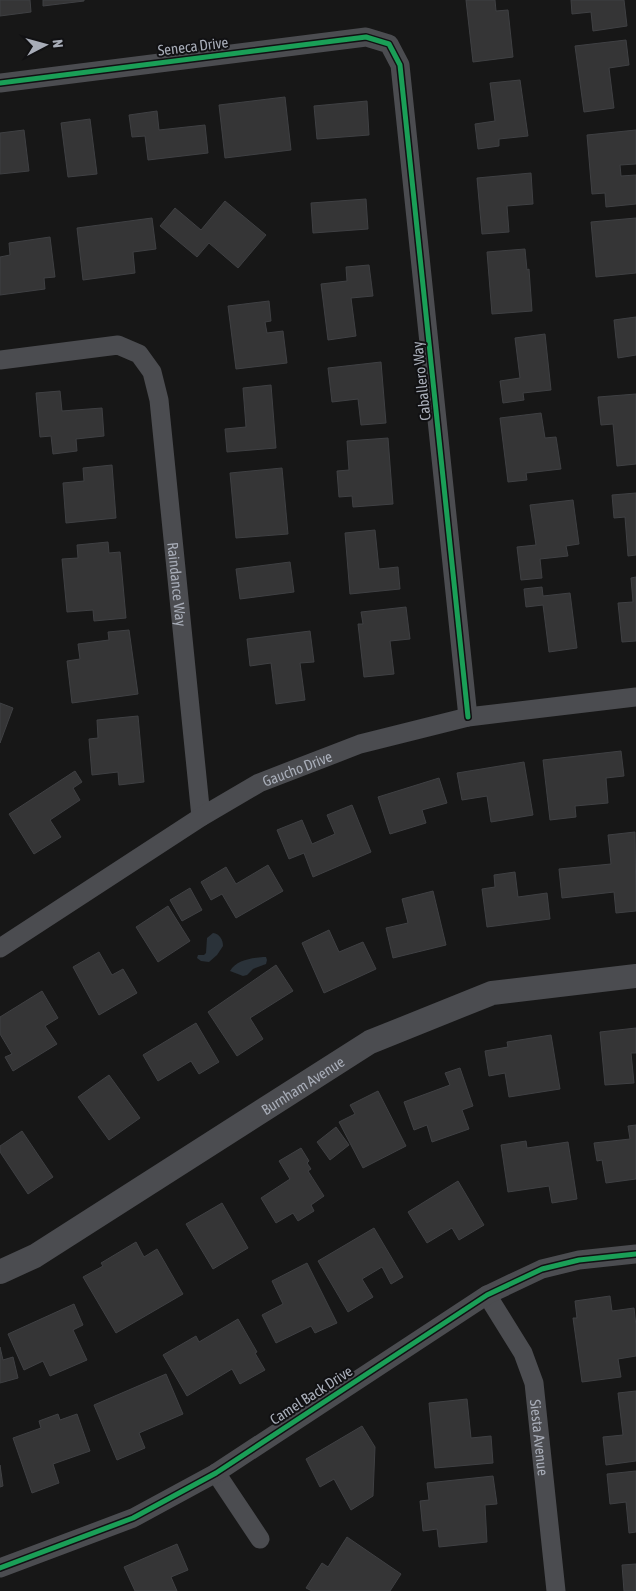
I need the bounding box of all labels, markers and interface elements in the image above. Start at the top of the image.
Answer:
north arrow [20,20,70,70]
street label: Seneca Drive [157,33,229,59]
text: N [50,39,66,49]
street label: Caballero Way [408,341,434,421]
street label: Raindance Way [165,541,190,627]
street label: Gaucho Drive [260,747,335,789]
street label: Burnham Avenue [258,1052,347,1118]
street label: Camel Back Drive [267,1362,356,1428]
street label: Siesta Avenue [527,1398,552,1477]

